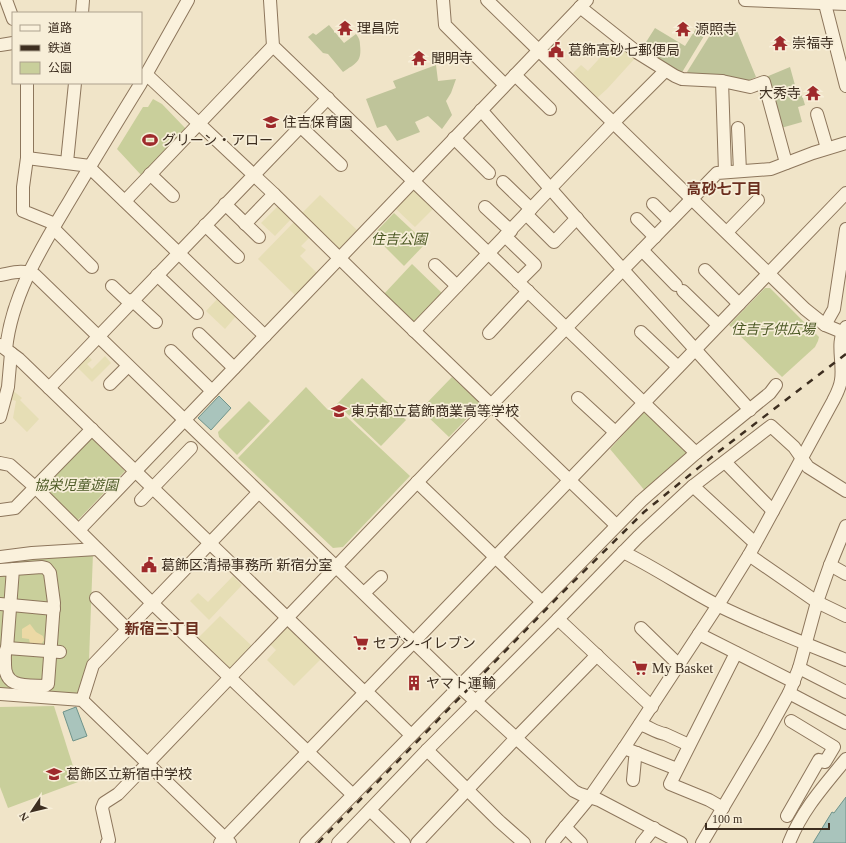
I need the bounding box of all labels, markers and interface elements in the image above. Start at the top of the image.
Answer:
legend [12,12,142,84]
temple icon: 理昌院 [336,19,354,37]
temple icon: 源照寺 [674,20,692,38]
text: 道路 [48,21,72,35]
place label: 理昌院 [357,21,399,36]
place label: 源照寺 [695,22,737,37]
temple icon: 崇福寺 [771,34,789,52]
place label: 崇福寺 [792,36,834,51]
text: 鉄道 [48,41,72,55]
public building icon: 葛飾高砂七郵便局 [547,41,565,59]
place label: 葛飾高砂七郵便局 [568,42,680,58]
temple icon: 聞明寺 [410,49,428,67]
place label: 聞明寺 [431,51,473,66]
text: 公園 [48,61,72,75]
temple icon: 大秀寺 [804,84,822,102]
place label: 大秀寺 [759,86,801,101]
school or university icon: 住吉保育園 [262,113,280,131]
place label: 住吉保育園 [283,115,353,130]
sports icon: グリーン・アロー [141,131,159,149]
place label: グリーン・アロー [162,133,273,148]
district label: 高砂七丁目 [686,181,762,197]
park label: 住吉公園 [371,232,429,247]
park label: 住吉子供広場 [731,322,817,337]
school or university icon: 東京都立葛飾商業高等学校 [330,402,348,420]
place label: 東京都立葛飾商業高等学校 [351,403,519,419]
park label: 協栄児童遊園 [34,478,120,493]
public building icon: 葛飾区清掃事務所 新宿分室 [140,556,158,574]
place label: 葛飾区清掃事務所 新宿分室 [161,557,333,573]
district label: 新宿三丁目 [124,621,200,637]
supermarket icon: セブン-イレブン [352,634,370,652]
place label: セブン-イレブン [373,635,476,651]
supermarket icon: My Basket [631,659,649,677]
place label: My Basket [652,661,713,676]
building icon: ヤマト運輸 [405,674,423,692]
place label: ヤマト運輸 [426,675,496,691]
school or university icon: 葛飾区立新宿中学校 [45,765,63,783]
place label: 葛飾区立新宿中学校 [66,766,192,782]
north arrow [12,791,52,831]
scale bar [706,805,829,831]
text: N [17,810,31,823]
text: 100 m [712,812,743,826]

